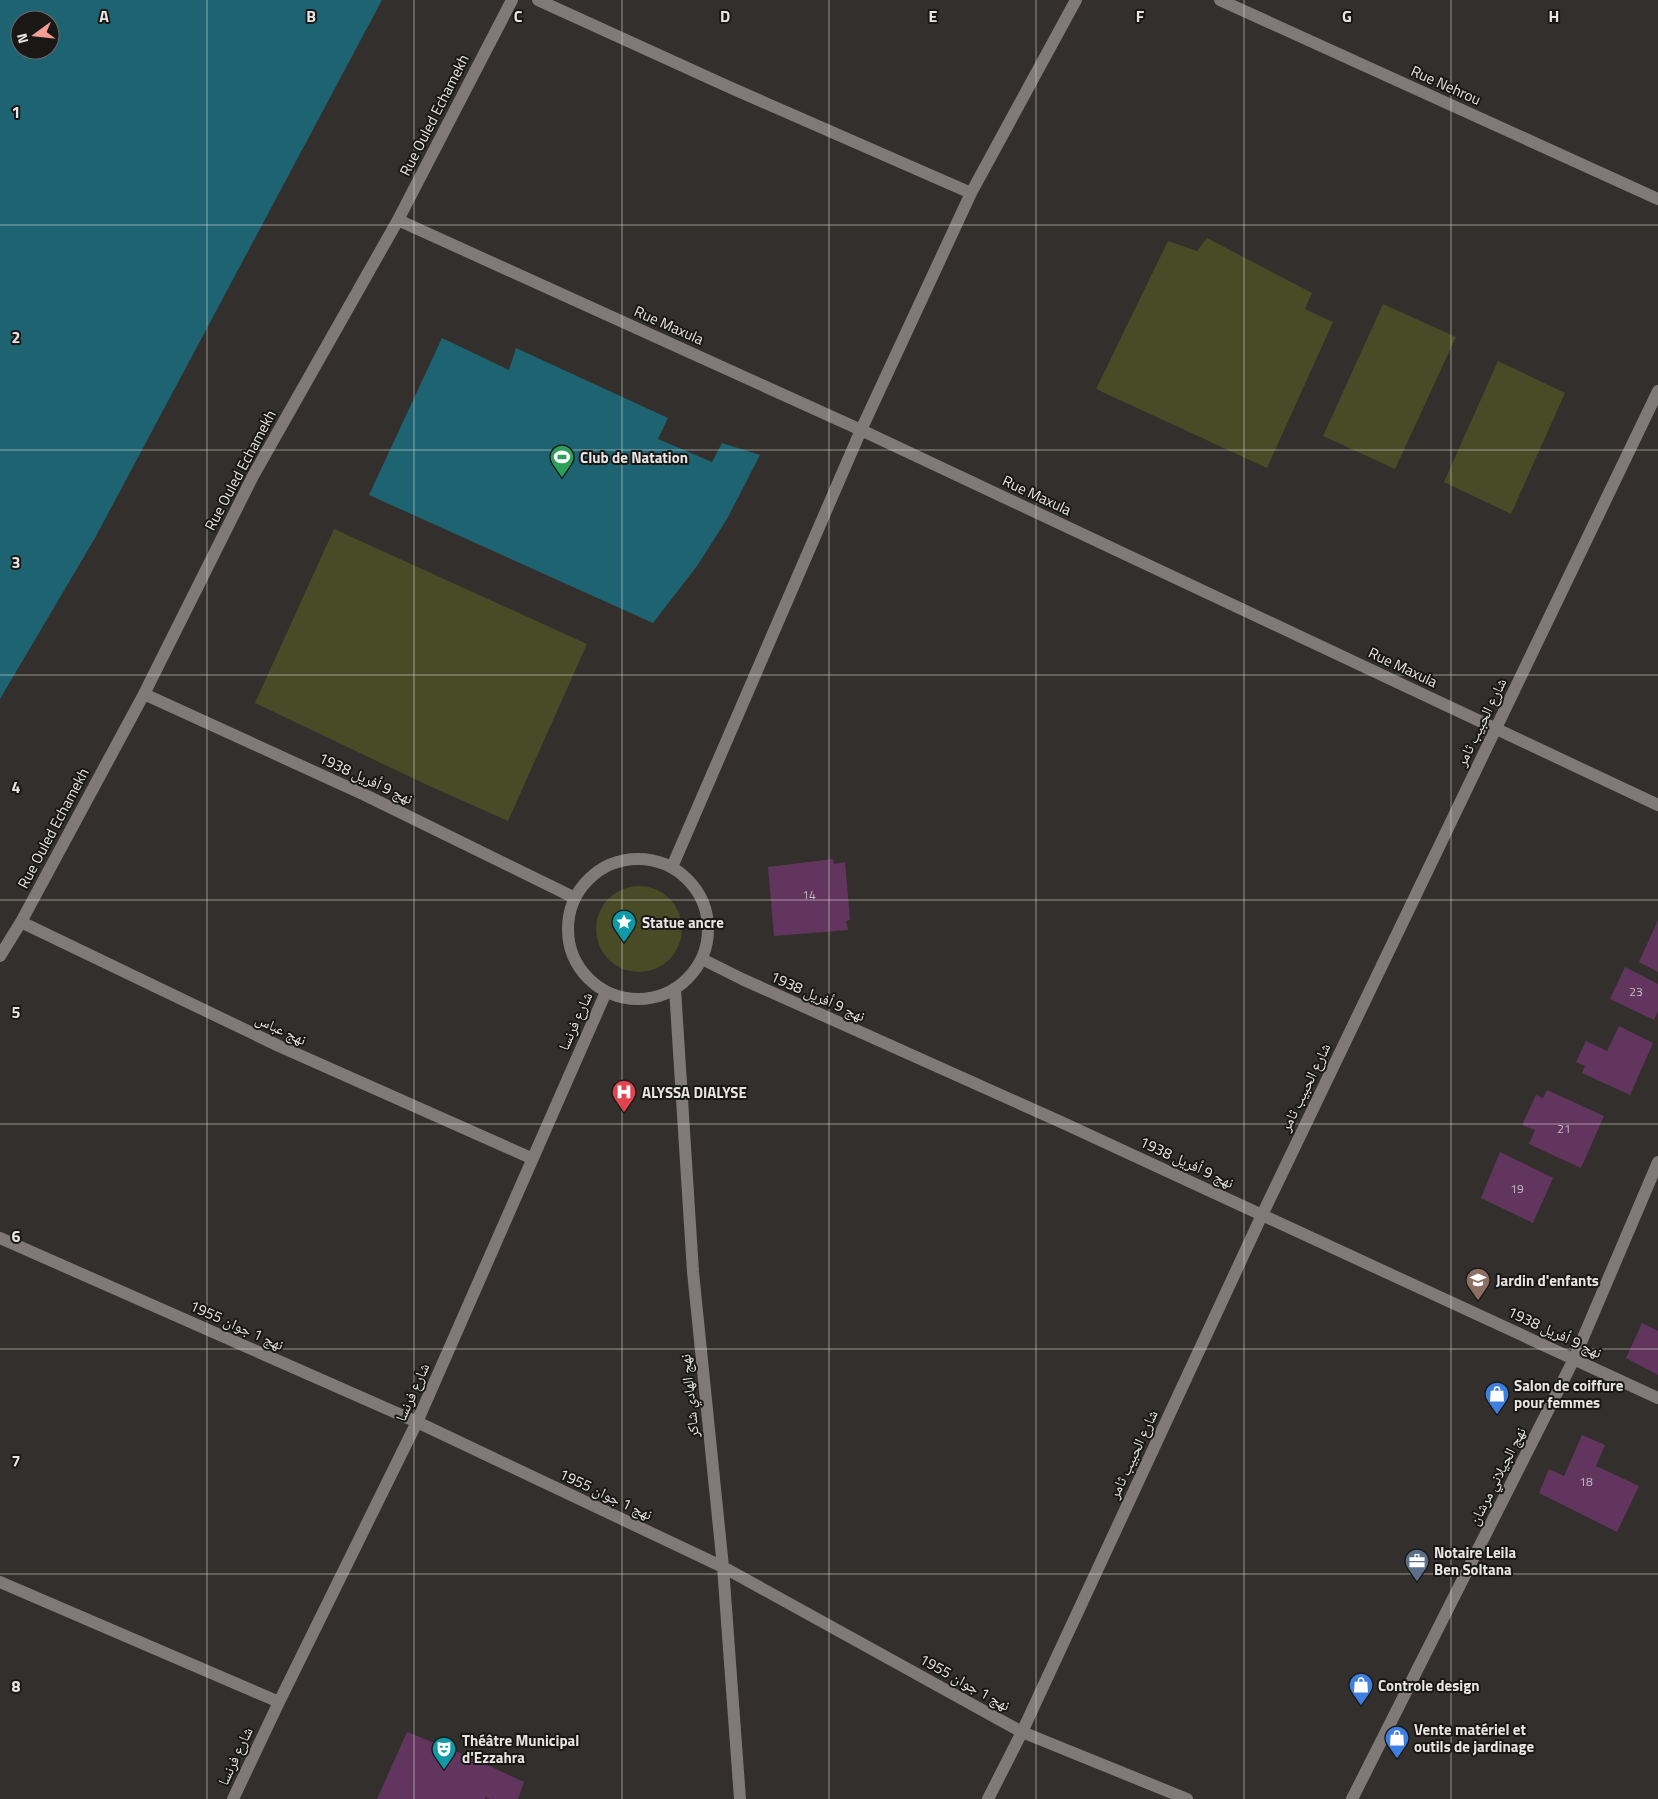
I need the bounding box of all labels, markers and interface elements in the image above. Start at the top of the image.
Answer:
text: A [99,4,109,28]
text: B [306,4,316,28]
text: C [514,4,523,28]
text: D [720,4,730,28]
text: E [929,4,938,28]
text: F [1136,4,1145,28]
text: G [1342,4,1352,28]
text: H [1549,4,1559,28]
north arrow [10,10,60,60]
text: N [11,31,33,46]
street label: Rue Ouled Echamekh [393,50,475,180]
street label: Rue Nehrou [1407,59,1485,111]
text: 1 [12,100,20,124]
street label: Rue Maxula [631,299,708,351]
text: 2 [12,325,20,349]
street label: Rue Ouled Echamekh [198,406,282,534]
sports icon: Club de Natation [549,444,575,478]
place label: Club de Natation [580,446,688,469]
street label: Rue Maxula [999,469,1076,521]
text: 3 [12,550,20,574]
street label: Rue Maxula [1365,641,1442,693]
street label: شارع الحبيب ثامر [1449,674,1512,771]
street label: نهج 9 أفريل 1938 [315,746,417,810]
street label: Rue Ouled Echamekh [11,764,95,892]
text: 4 [12,775,21,799]
house number: 14 [802,885,816,904]
place icon: Statue ancre [611,909,637,943]
place label: Statue ancre [642,911,724,934]
street label: نهج 9 أفريل 1938 [767,965,869,1027]
house number: 23 [1629,982,1643,1001]
street label: شارع فرنسا [552,988,598,1054]
text: 5 [12,1000,21,1024]
street label: نهج عباس [252,1007,310,1051]
street label: شارع الحبيب ثامر [1273,1039,1336,1136]
hospital icon: ALYSSA DIALYSE [611,1079,637,1113]
place label: ALYSSA DIALYSE [642,1081,747,1104]
house number: 21 [1557,1119,1571,1138]
street label: نهج 9 أفريل 1938 [1136,1130,1238,1194]
house number: 19 [1510,1179,1524,1198]
text: 6 [12,1224,21,1248]
school or university icon: Jardin d'enfants [1465,1267,1491,1301]
place label: Jardin d'enfants [1496,1269,1599,1292]
street label: نهج 1 جوان 1955 [186,1294,288,1356]
street label: نهج 9 أفريل 1938 [1504,1300,1606,1364]
street label: نهج الهادي شاكر [673,1353,706,1440]
street label: شارع فرنسا [389,1359,435,1425]
place label: Salon de coiffure pour femmes [1514,1374,1624,1414]
shop icon: Salon de coiffure pour femmes [1484,1381,1510,1415]
street label: شارع الحبيب ثامر [1102,1406,1164,1503]
street label: نهج الجيلاني مرشان [1462,1423,1532,1529]
text: 7 [12,1449,20,1473]
street label: نهج 1 جوان 1955 [556,1462,656,1526]
house number: 18 [1579,1472,1593,1491]
place label: Notaire Leila Ben Soltana [1434,1541,1516,1581]
office icon: Notaire Leila Ben Soltana [1404,1548,1430,1582]
street label: نهج 1 جوان 1955 [915,1648,1015,1716]
shop icon: Controle design [1348,1672,1374,1706]
text: 8 [12,1674,21,1698]
place label: Controle design [1378,1674,1479,1697]
place label: Vente matériel et outils de jardinage [1414,1718,1534,1758]
street label: شارع فرنسا [211,1723,259,1789]
shop icon: Vente matériel et outils de jardinage [1384,1725,1410,1759]
place label: Théâtre Municipal d'Ezzahra [462,1729,579,1769]
theatre icon: Théâtre Municipal d'Ezzahra [431,1736,457,1770]

